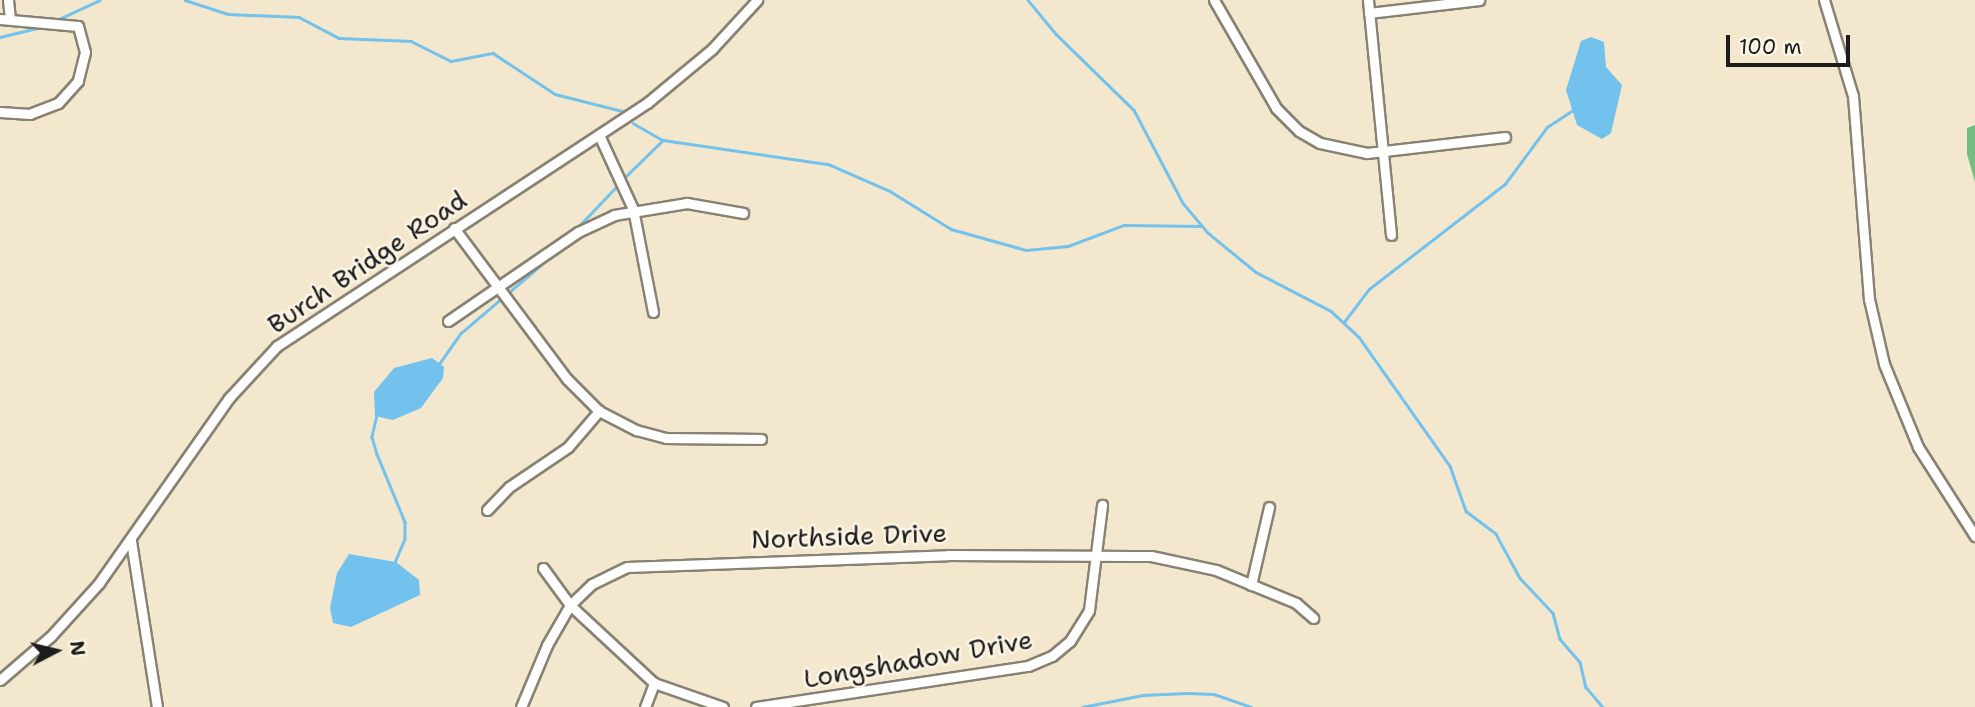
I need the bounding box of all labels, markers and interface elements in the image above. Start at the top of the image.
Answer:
scale bar [1730,21,1854,65]
text: 100 m [1739,33,1802,61]
street label: Burch Bridge Road [262,184,472,340]
street label: Northside Drive [750,517,948,555]
north arrow [21,616,91,686]
street label: Longshadow Drive [801,623,1035,695]
text: N [64,639,91,657]

